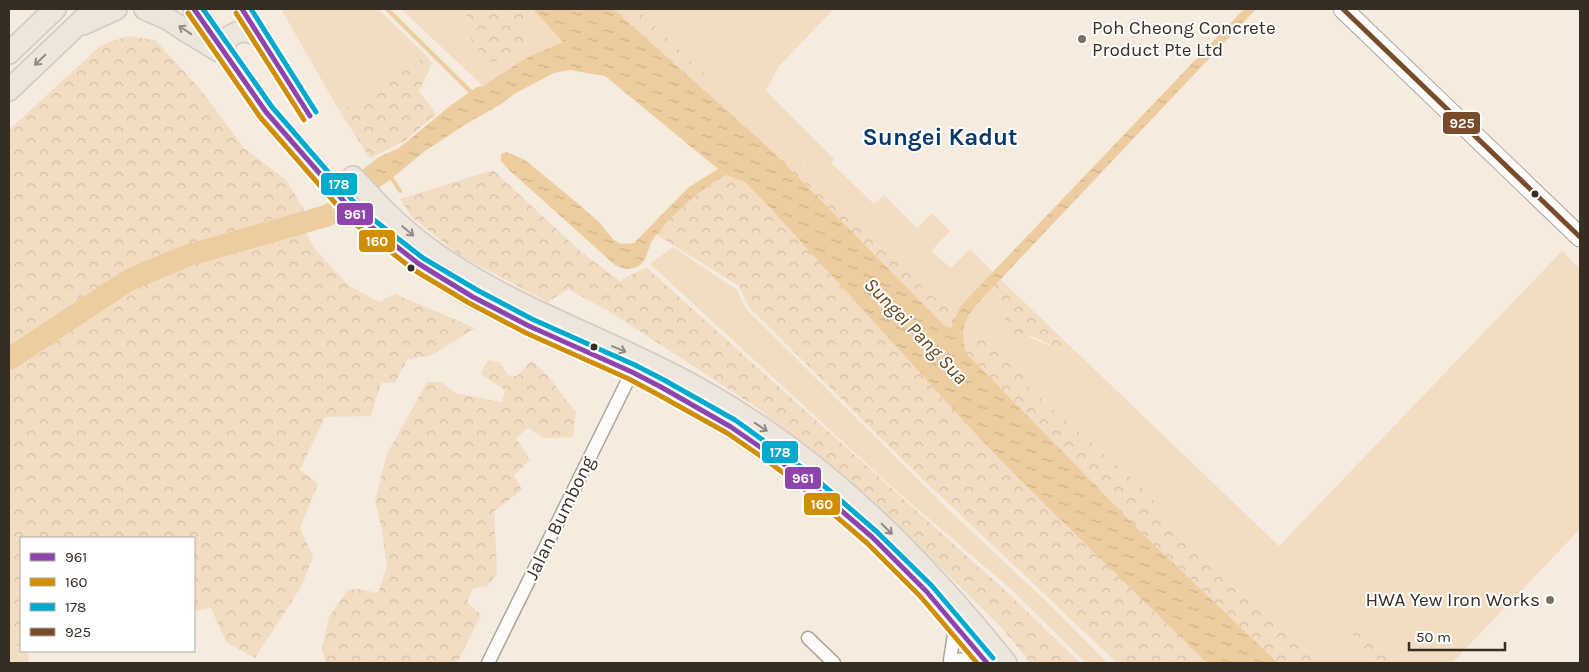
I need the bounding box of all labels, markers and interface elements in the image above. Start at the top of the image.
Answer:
place label: Poh Cheong Concrete Product Pte Ltd [1092,17,1276,61]
one-way arrow [178,25,192,35]
marker: Poh Cheong Concrete Product Pte Ltd [1076,33,1088,45]
one-way arrow [34,54,46,66]
line badge: 925 [1442,111,1481,135]
text: 925 [1449,115,1475,132]
district label: Sungei Kadut [863,123,1017,151]
line badge: 178 [320,172,358,196]
text: 178 [328,176,350,193]
unlabelled marker [1530,189,1540,199]
line badge: 961 [336,202,374,226]
text: 961 [344,206,366,223]
one-way arrow [401,226,414,237]
line badge: 160 [358,229,396,253]
text: 160 [366,233,388,250]
unlabelled marker [406,263,416,273]
water label: Sungei Pang Sua [859,273,973,389]
unlabelled marker [589,342,599,352]
one-way arrow [611,344,626,354]
one-way arrow [754,422,768,432]
line badge: 178 [761,440,799,464]
text: 178 [769,444,791,461]
street label: Jalan Bumbong [521,452,600,583]
line badge: 961 [784,466,822,490]
text: 961 [792,470,814,487]
line badge: 160 [803,492,841,516]
text: 160 [811,496,833,513]
one-way arrow [881,523,893,536]
legend [20,537,195,652]
text: 961 [65,548,87,566]
text: 160 [65,573,88,591]
place label: HWA Yew Iron Works [1365,589,1540,611]
marker: HWA Yew Iron Works [1544,594,1556,606]
text: 178 [65,598,86,616]
scale bar [1409,620,1505,652]
text: 925 [65,623,91,641]
text: 50 m [1416,628,1451,646]

